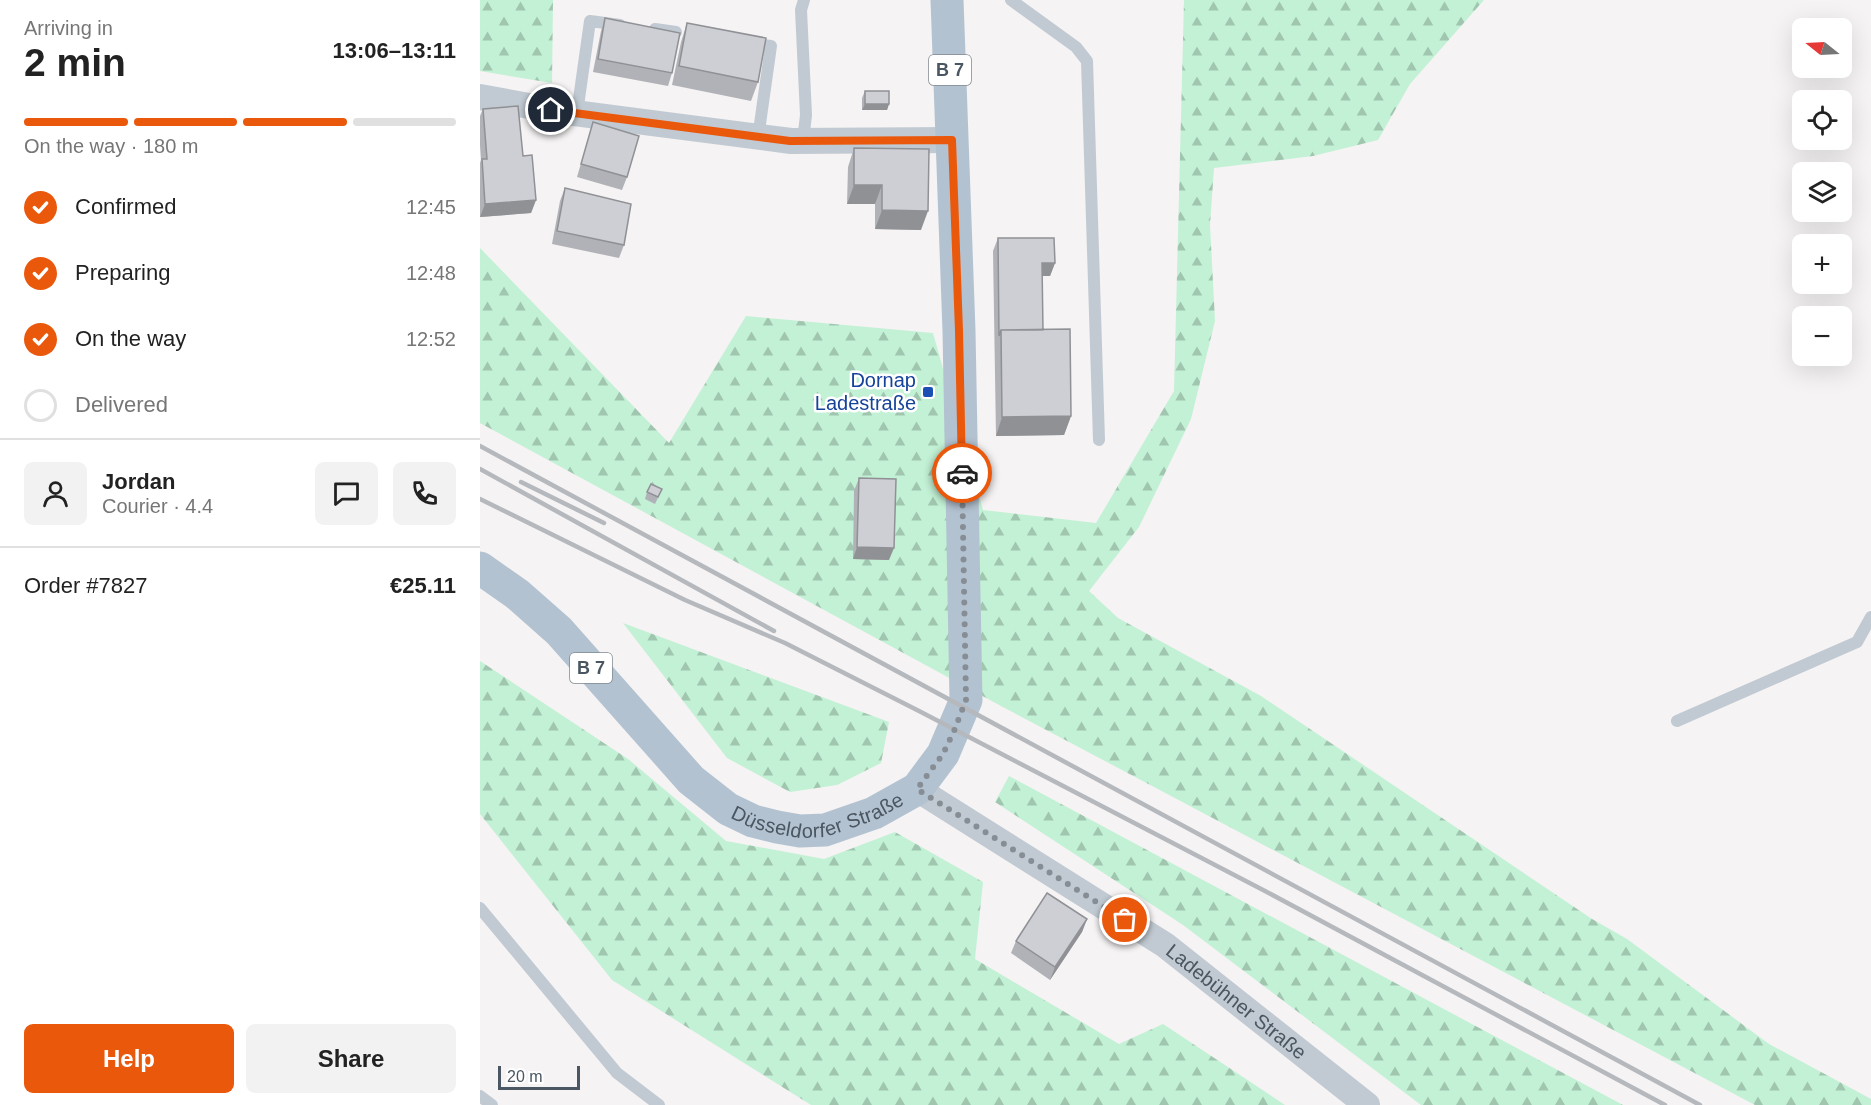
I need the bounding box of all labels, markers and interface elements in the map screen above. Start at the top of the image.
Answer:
text: Arriving in [24,17,113,39]
north arrow [1792,18,1852,78]
map controls [1792,18,1852,366]
text: 13:06–13:11 [332,38,456,63]
text: 2 min [24,41,126,84]
road number: B 7 [929,55,971,85]
pin [525,84,576,135]
button: locate [1792,90,1852,150]
icon: home [534,93,567,126]
text: On the way · 180 m [24,135,199,157]
button: layers [1792,162,1852,222]
icon: check [24,191,57,224]
text: Confirmed [75,194,176,219]
text: 12:45 [406,196,456,218]
button: + [1792,234,1852,294]
icon: check [24,257,57,290]
text: Preparing [75,260,170,285]
text: 12:48 [406,262,456,284]
button: − [1792,306,1852,366]
icon: check [24,323,57,356]
text: On the way [75,326,186,351]
text: 12:52 [406,328,456,350]
place label: Dornap Ladestraße [815,369,916,414]
marker: Dornap Ladestraße [921,385,935,399]
text: Delivered [75,392,168,417]
courier [932,443,992,503]
icon: car [946,457,979,490]
button: person [24,462,87,525]
button: chat [315,462,378,525]
button: phone [393,462,456,525]
text: Jordan [102,469,175,494]
text: Courier · 4.4 [102,495,213,517]
text: Order #7827 [24,573,148,598]
text: €25.11 [390,573,456,598]
road number: B 7 [570,653,612,683]
street label: Düsseldorfer Straße [728,788,907,842]
pin [1099,894,1150,945]
icon: bag [1108,903,1141,936]
street label: Ladebühner Straße [1162,939,1311,1064]
button: Help [24,1024,234,1093]
button: Share [246,1024,456,1093]
scale bar [498,1063,580,1090]
text: 20 m [507,1068,543,1085]

